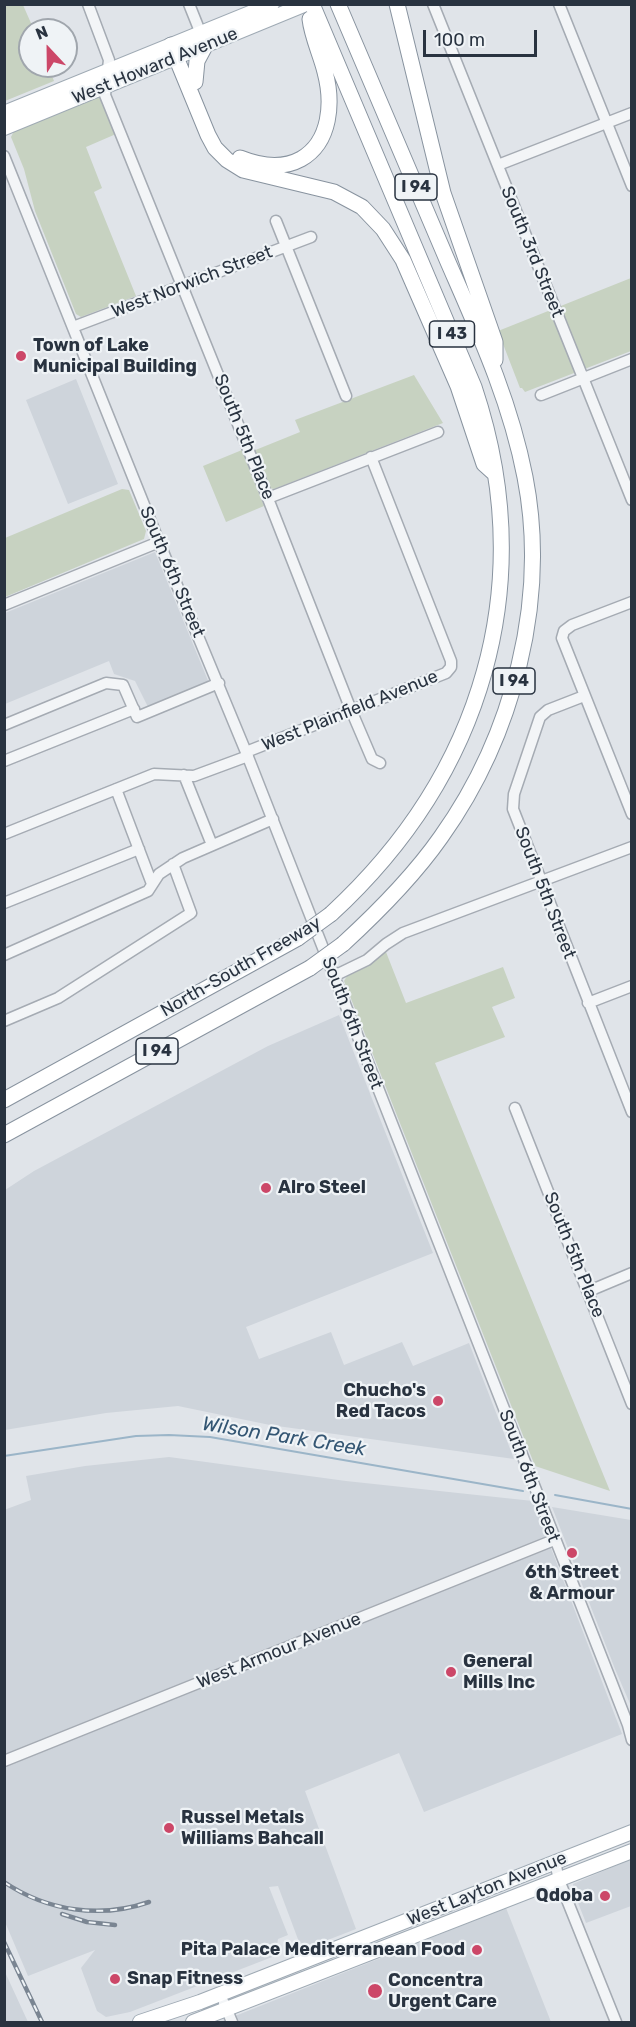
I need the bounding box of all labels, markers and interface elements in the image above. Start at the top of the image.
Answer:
north arrow [18,18,78,78]
scale bar [426,18,540,56]
text: N [33,22,51,44]
street label: West Howard Avenue [69,23,241,109]
text: 100 m [434,29,485,51]
road number: I 94 [395,174,437,200]
street label: South 3rd Street [496,183,568,321]
street label: West Norwich Street [109,241,275,323]
road number: I 43 [430,321,474,347]
place label: Town of Lake Municipal Building [33,335,197,378]
marker: Town of Lake Municipal Building [14,349,28,363]
street label: South 5th Place [209,371,279,503]
street label: South 6th Street [135,503,209,641]
street label: West Plainfield Avenue [259,666,441,756]
road number: I 94 [493,668,535,694]
street label: South 5th Street [510,824,580,962]
street label: North-South Freeway [157,912,325,1022]
street label: South 6th Street [317,954,387,1092]
road number: I 94 [136,1038,178,1064]
place label: Alro Steel [278,1177,366,1199]
marker: Alro Steel [259,1181,273,1195]
street label: South 5th Place [539,1189,609,1321]
place label: Chucho's Red Tacos [336,1380,426,1422]
marker: Chucho's Red Tacos [431,1394,445,1408]
street label: South 6th Street [494,1407,564,1545]
water label: Wilson Park Creek [200,1412,368,1462]
marker: 6th Street & Armour [565,1546,579,1560]
place label: 6th Street & Armour [525,1562,619,1604]
street label: West Armour Avenue [194,1608,364,1694]
place label: General Mills Inc [463,1651,535,1694]
marker: General Mills Inc [444,1665,458,1679]
place label: Russel Metals Williams Bahcall [181,1807,324,1850]
marker: Russel Metals Williams Bahcall [162,1821,176,1835]
street label: West Layton Avenue [404,1847,570,1931]
place label: Qdoba [536,1885,593,1907]
marker: Qdoba [598,1889,612,1903]
place label: Pita Palace Mediterranean Food [181,1939,465,1961]
marker: Pita Palace Mediterranean Food [470,1943,484,1957]
place label: Snap Fitness [127,1968,243,1990]
place label: Concentra Urgent Care [388,1970,497,2012]
marker: Snap Fitness [108,1972,122,1986]
marker: Concentra Urgent Care [366,1982,384,2000]

